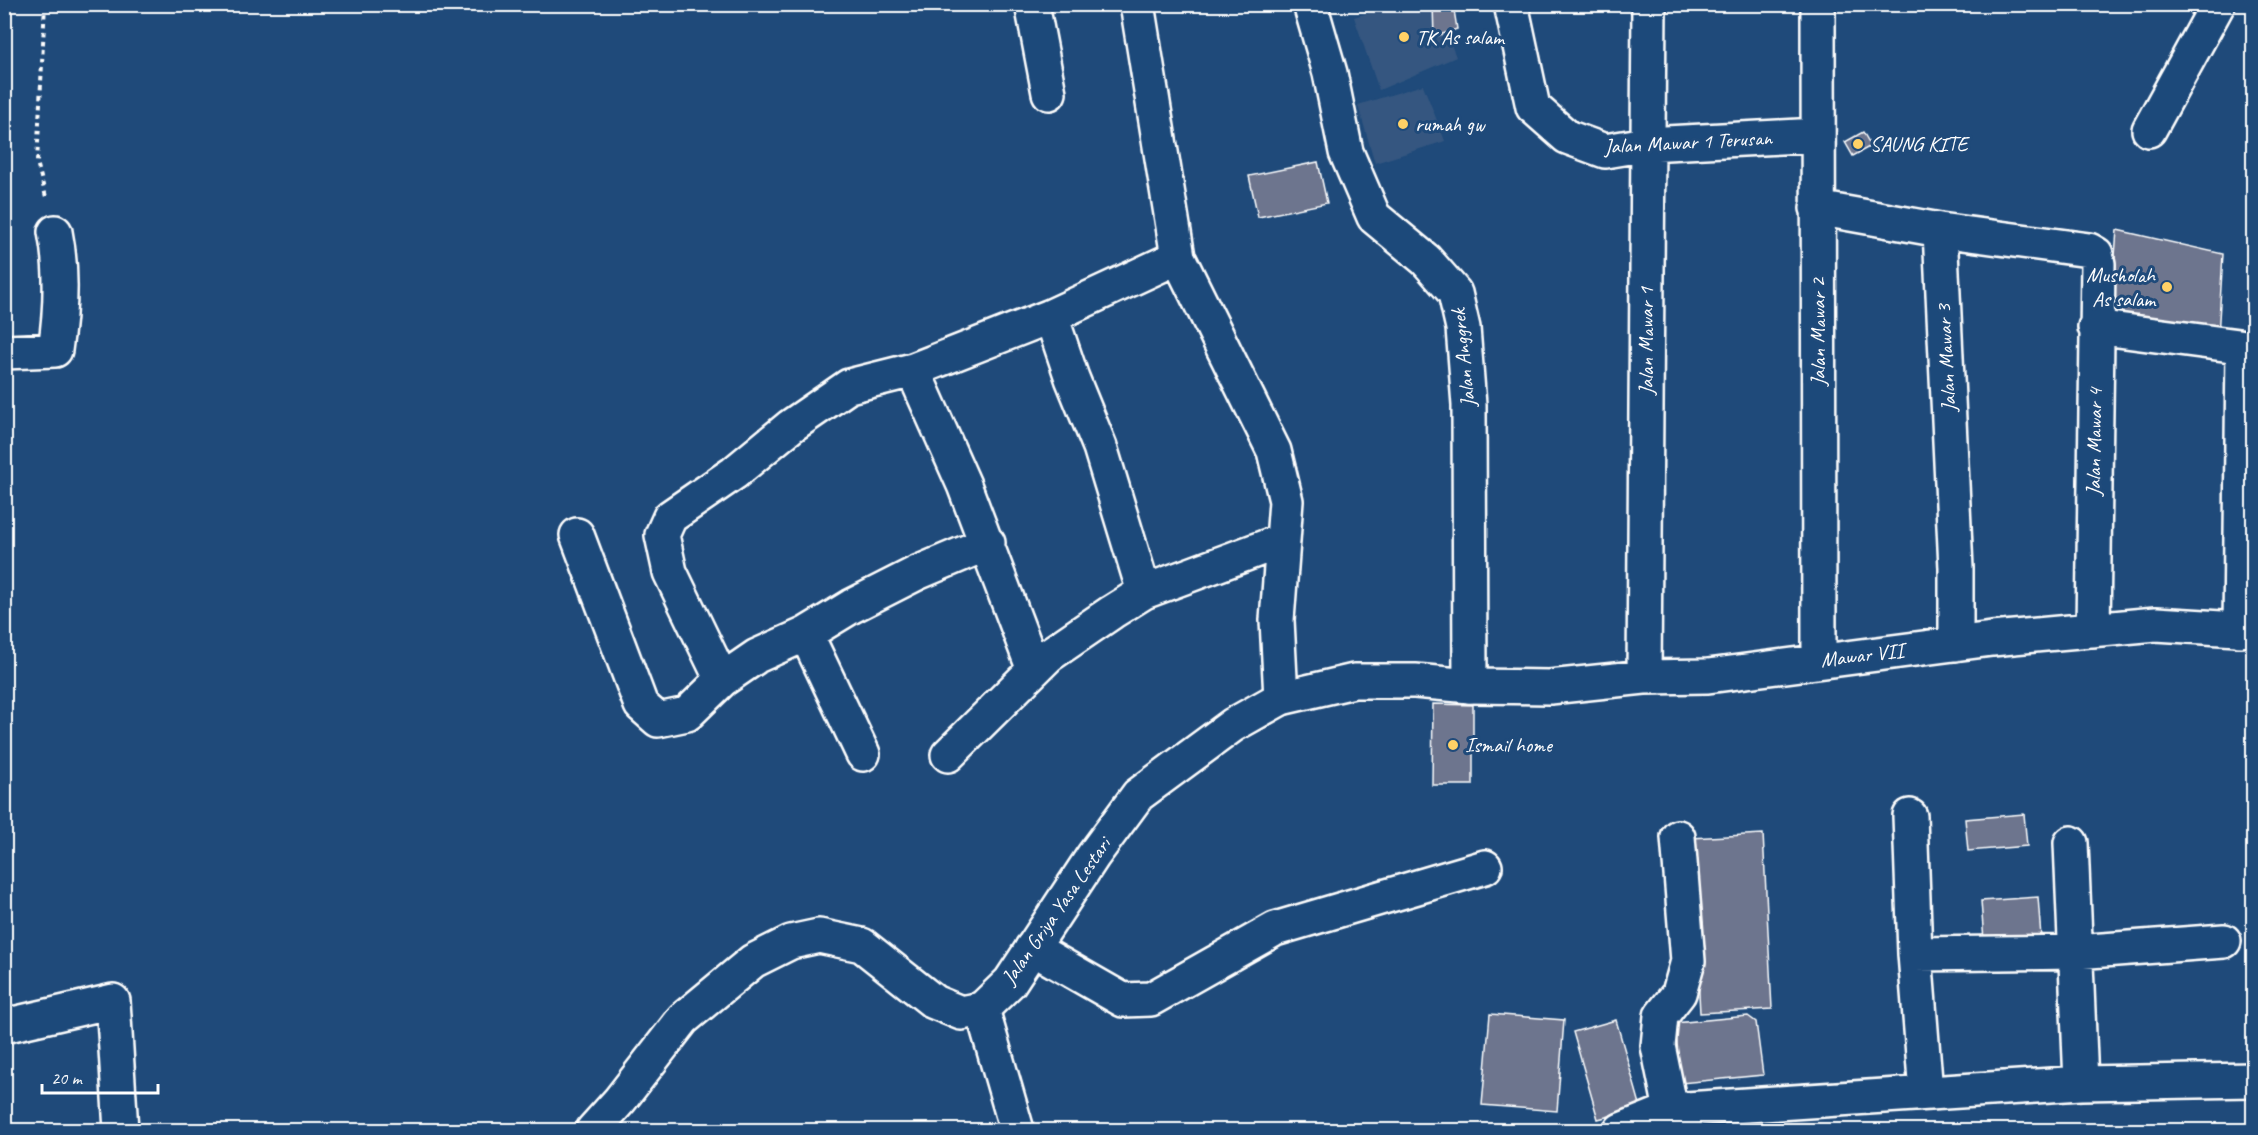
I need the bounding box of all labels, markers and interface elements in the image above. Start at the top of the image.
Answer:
place label: TK As salam [1416,24,1506,50]
marker: TK As salam [1397,30,1411,44]
place label: rumah gw [1415,111,1487,137]
marker: rumah gw [1396,117,1410,131]
street label: Jalan Mawar 1 Terusan [1602,125,1774,159]
place label: SAUNG KITE [1870,131,1971,157]
marker: SAUNG KITE [1851,137,1865,151]
place label: Musholah As salam [2086,262,2157,312]
street label: Jalan Mawar 2 [1805,277,1831,387]
marker: Musholah As salam [2160,280,2174,294]
street label: Jalan Mawar 1 [1633,286,1659,396]
street label: Jalan Mawar 3 [1930,302,1962,413]
street label: Jalan Anggrek [1445,305,1481,410]
street label: Jalan Mawar 4 [2080,385,2108,497]
street label: Mawar VII [1819,636,1910,673]
place label: Ismail home [1465,732,1554,758]
marker: Ismail home [1446,738,1460,752]
street label: Jalan Griya Yasa Lestari [995,830,1118,990]
scale bar [42,1057,158,1095]
text: 20 m [51,1067,84,1089]

